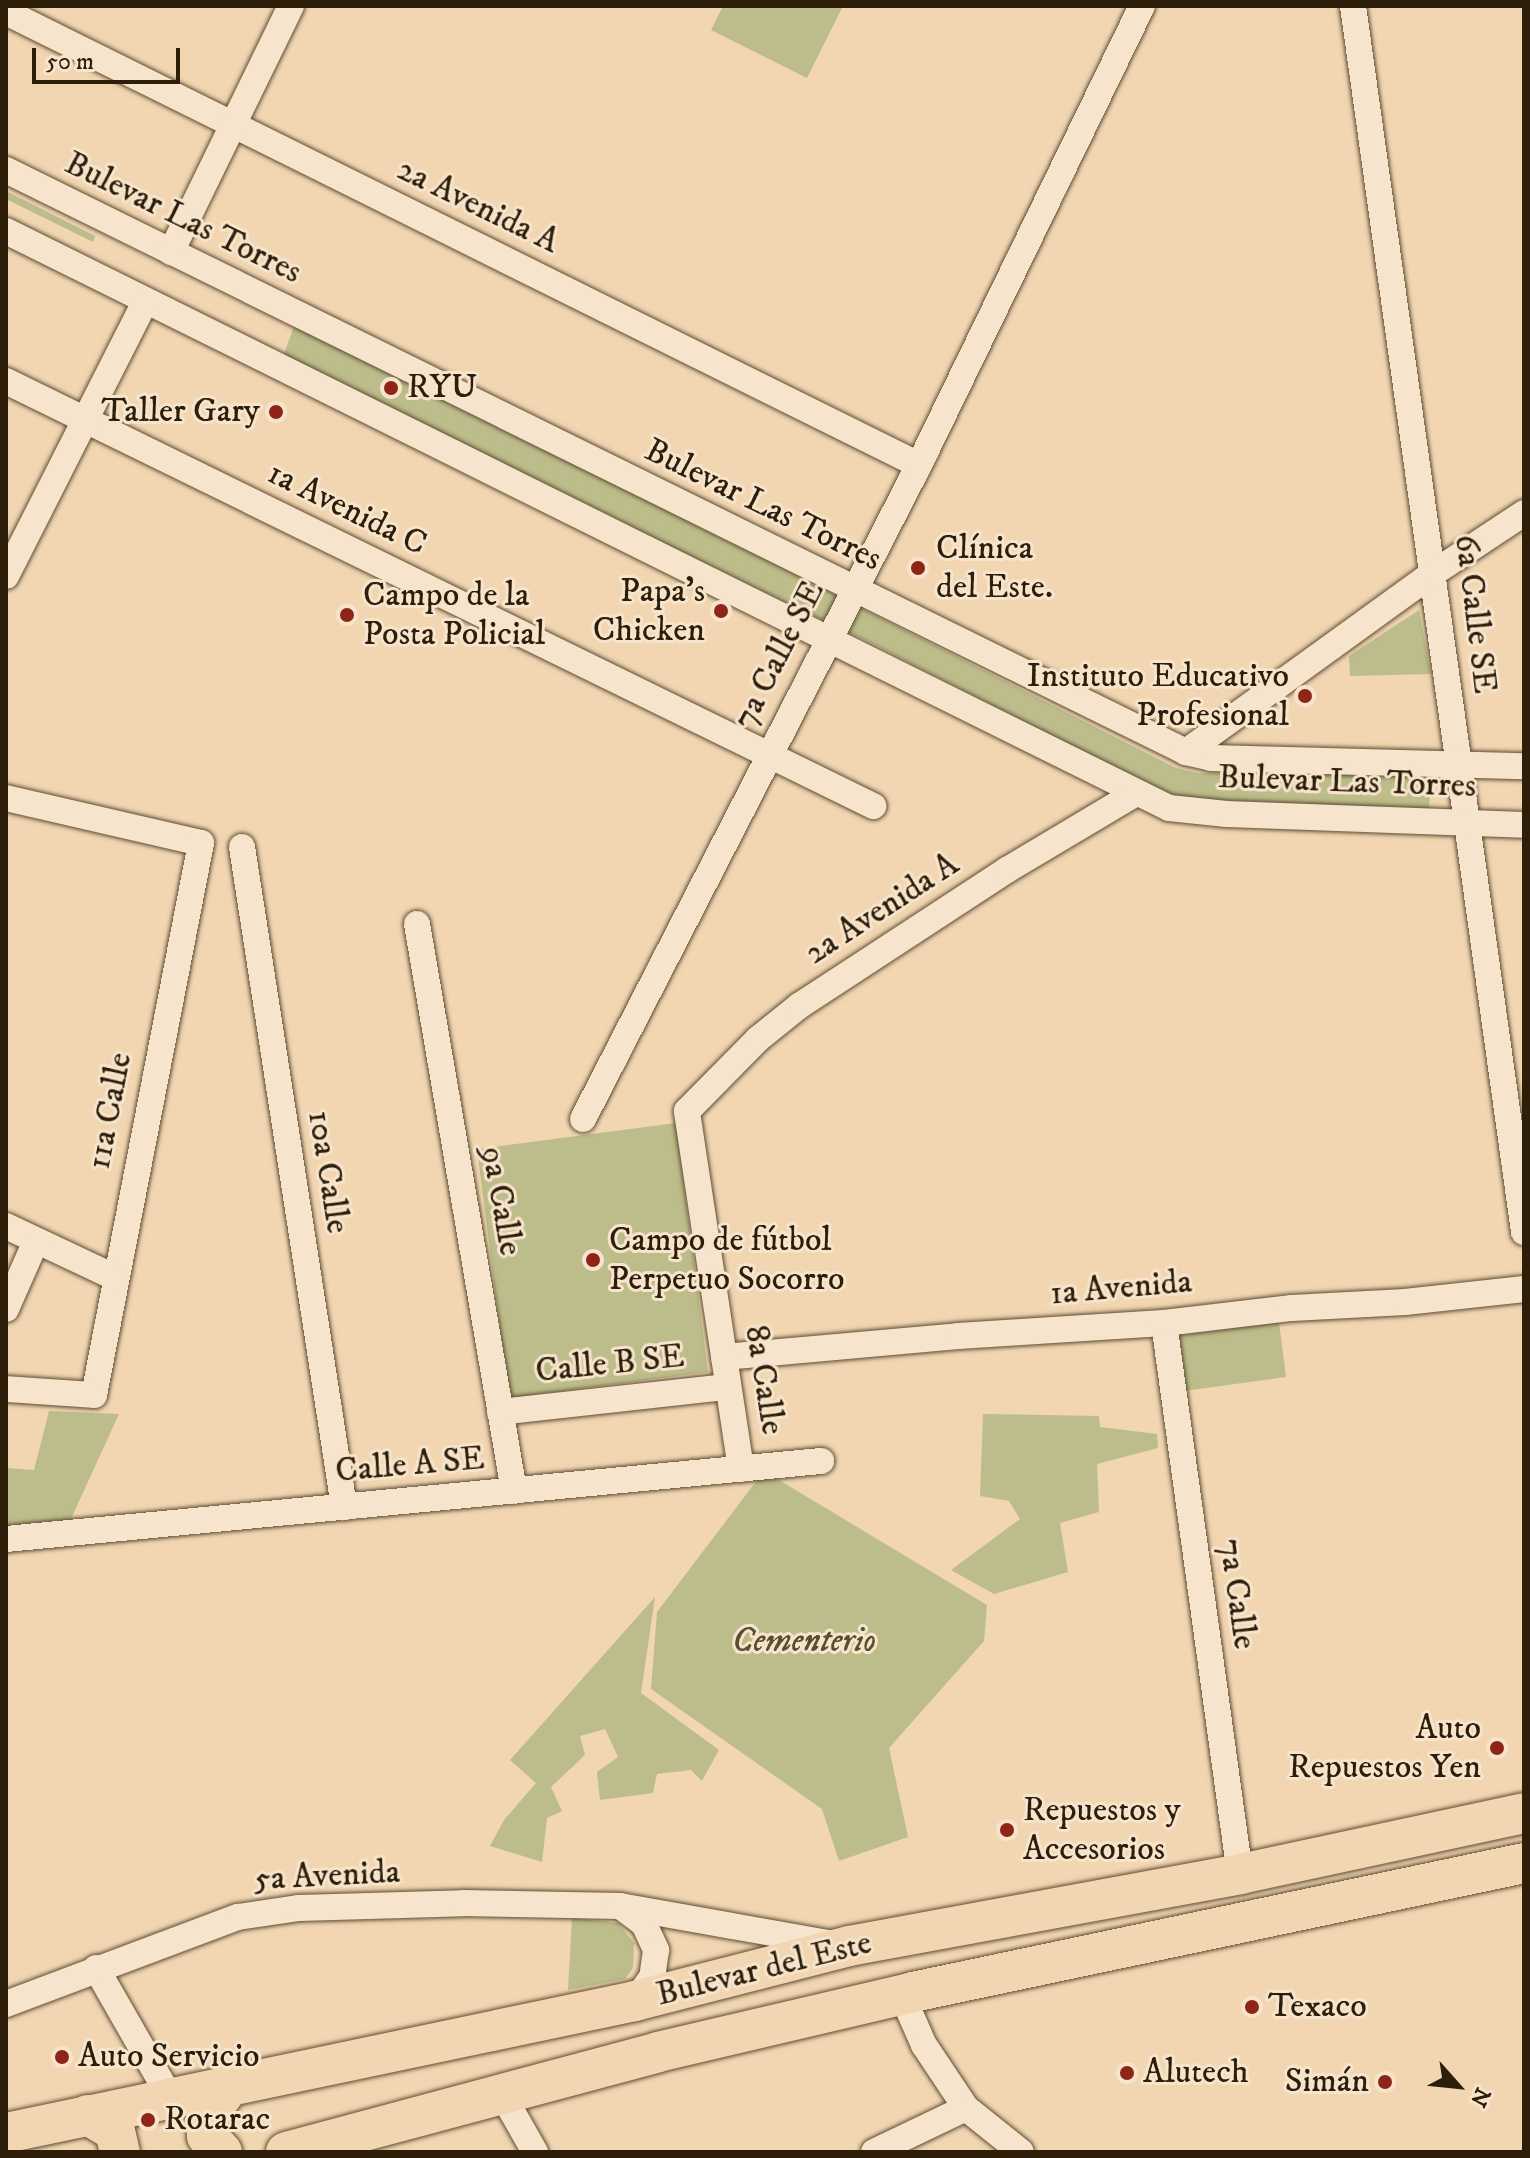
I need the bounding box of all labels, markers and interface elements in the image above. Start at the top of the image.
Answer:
scale bar [36,32,184,82]
text: 50 m [46,47,94,77]
street label: Bulevar Las Torres [58,143,308,293]
street label: 2a Avenida A [390,149,566,263]
place label: RYU [407,368,477,408]
marker: RYU [382,379,400,397]
place label: Taller Gary [102,392,260,432]
marker: Taller Gary [267,403,285,421]
street label: Bulevar Las Torres [638,430,888,580]
street label: 1a Avenida C [261,453,433,565]
place label: Clínica del Este. [936,528,1053,608]
street label: 6a Calle SE [1445,532,1505,696]
marker: Clínica del Este. [907,557,929,579]
place label: Papa's Chicken [593,571,705,650]
street label: 7a Calle SE [724,574,834,736]
place label: Campo de la Posta Policial [363,575,545,654]
marker: Papa's Chicken [712,602,730,620]
marker: Campo de la Posta Policial [338,606,356,624]
place label: Instituto Educativo Profesional [1027,656,1289,736]
marker: Instituto Educativo Profesional [1296,687,1314,705]
street label: Bulevar Las Torres [1217,757,1477,807]
street label: 2a Avenida A [797,844,967,974]
street label: 11a Calle [79,1049,141,1173]
street label: 10a Calle [298,1108,358,1236]
street label: 9a Calle [471,1143,531,1259]
place label: Campo de fútbol Perpetuo Socorro [609,1220,845,1300]
marker: Campo de fútbol Perpetuo Socorro [584,1251,602,1269]
street label: 1a Avenida [1048,1261,1194,1315]
street label: 8a Calle [735,1322,793,1438]
street label: Calle B SE [534,1336,686,1392]
street label: Calle A SE [334,1438,486,1492]
street label: 7a Calle [1209,1536,1265,1652]
park label: Cementerio [732,1622,876,1662]
place label: Auto Repuestos Yen [1288,1708,1481,1788]
marker: Auto Repuestos Yen [1488,1739,1506,1757]
place label: Repuestos y Accesorios [1023,1790,1181,1870]
marker: Repuestos y Accesorios [998,1821,1016,1839]
street label: 5a Avenida [253,1852,401,1900]
street label: Bulevar del Este [652,1923,876,2015]
place label: Texaco [1268,1987,1367,2027]
marker: Texaco [1243,1998,1261,2016]
place label: Auto Servicio [78,2037,259,2077]
north arrow [1418,2046,1498,2126]
marker: Auto Servicio [53,2048,71,2066]
place label: Alutech [1143,2053,1249,2093]
place label: Simán [1285,2062,1369,2102]
marker: Alutech [1118,2064,1136,2082]
marker: Simán [1376,2073,1394,2091]
text: N [1464,2083,1496,2111]
place label: Rotarac [164,2100,270,2140]
marker: Rotarac [139,2111,157,2129]

